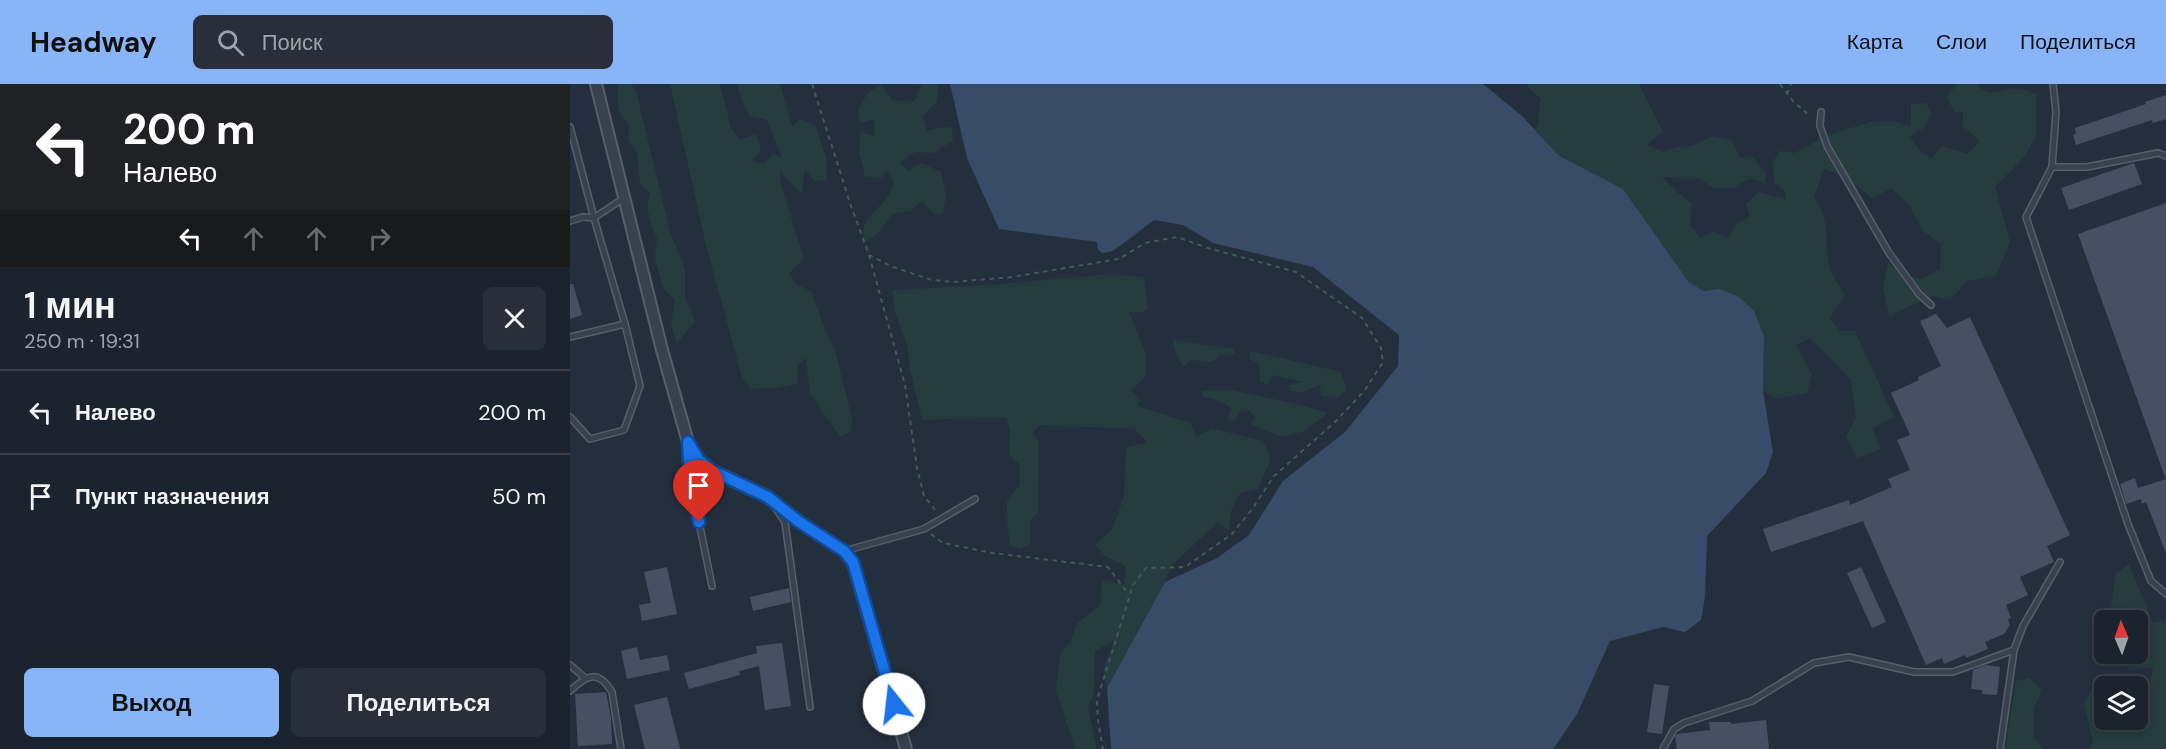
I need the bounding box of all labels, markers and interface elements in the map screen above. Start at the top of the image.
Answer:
search box [193,15,613,69]
text: Headway [30,24,157,61]
icon: search [214,26,247,59]
text: Поиск [262,28,323,57]
text: Карта [1847,28,1903,56]
text: Слои [1936,28,1987,56]
text: Поделиться [2020,28,2136,56]
text: 200 m [123,102,256,157]
icon: left [24,108,102,186]
text: Налево [123,155,217,190]
icon: left [174,222,207,255]
icon: ahead [237,222,270,255]
icon: ahead [300,222,333,255]
icon: right [363,222,396,255]
text: 1 мин [24,282,116,329]
button: close [483,287,546,350]
text: 250 m · 19:31 [24,328,140,354]
icon: left [24,396,57,429]
text: Налево [75,398,156,427]
text: 200 m [478,398,546,427]
pin [673,460,724,522]
icon: arrive [682,469,715,502]
icon: arrive [24,480,57,513]
text: Пункт назначения [75,482,270,511]
text: 50 m [492,482,546,511]
north arrow [2094,610,2148,664]
map controls [2094,610,2148,730]
button: Выход [24,668,279,737]
button: Поделиться [291,668,546,737]
position arrow [862,672,926,736]
button: layers [2094,676,2148,730]

